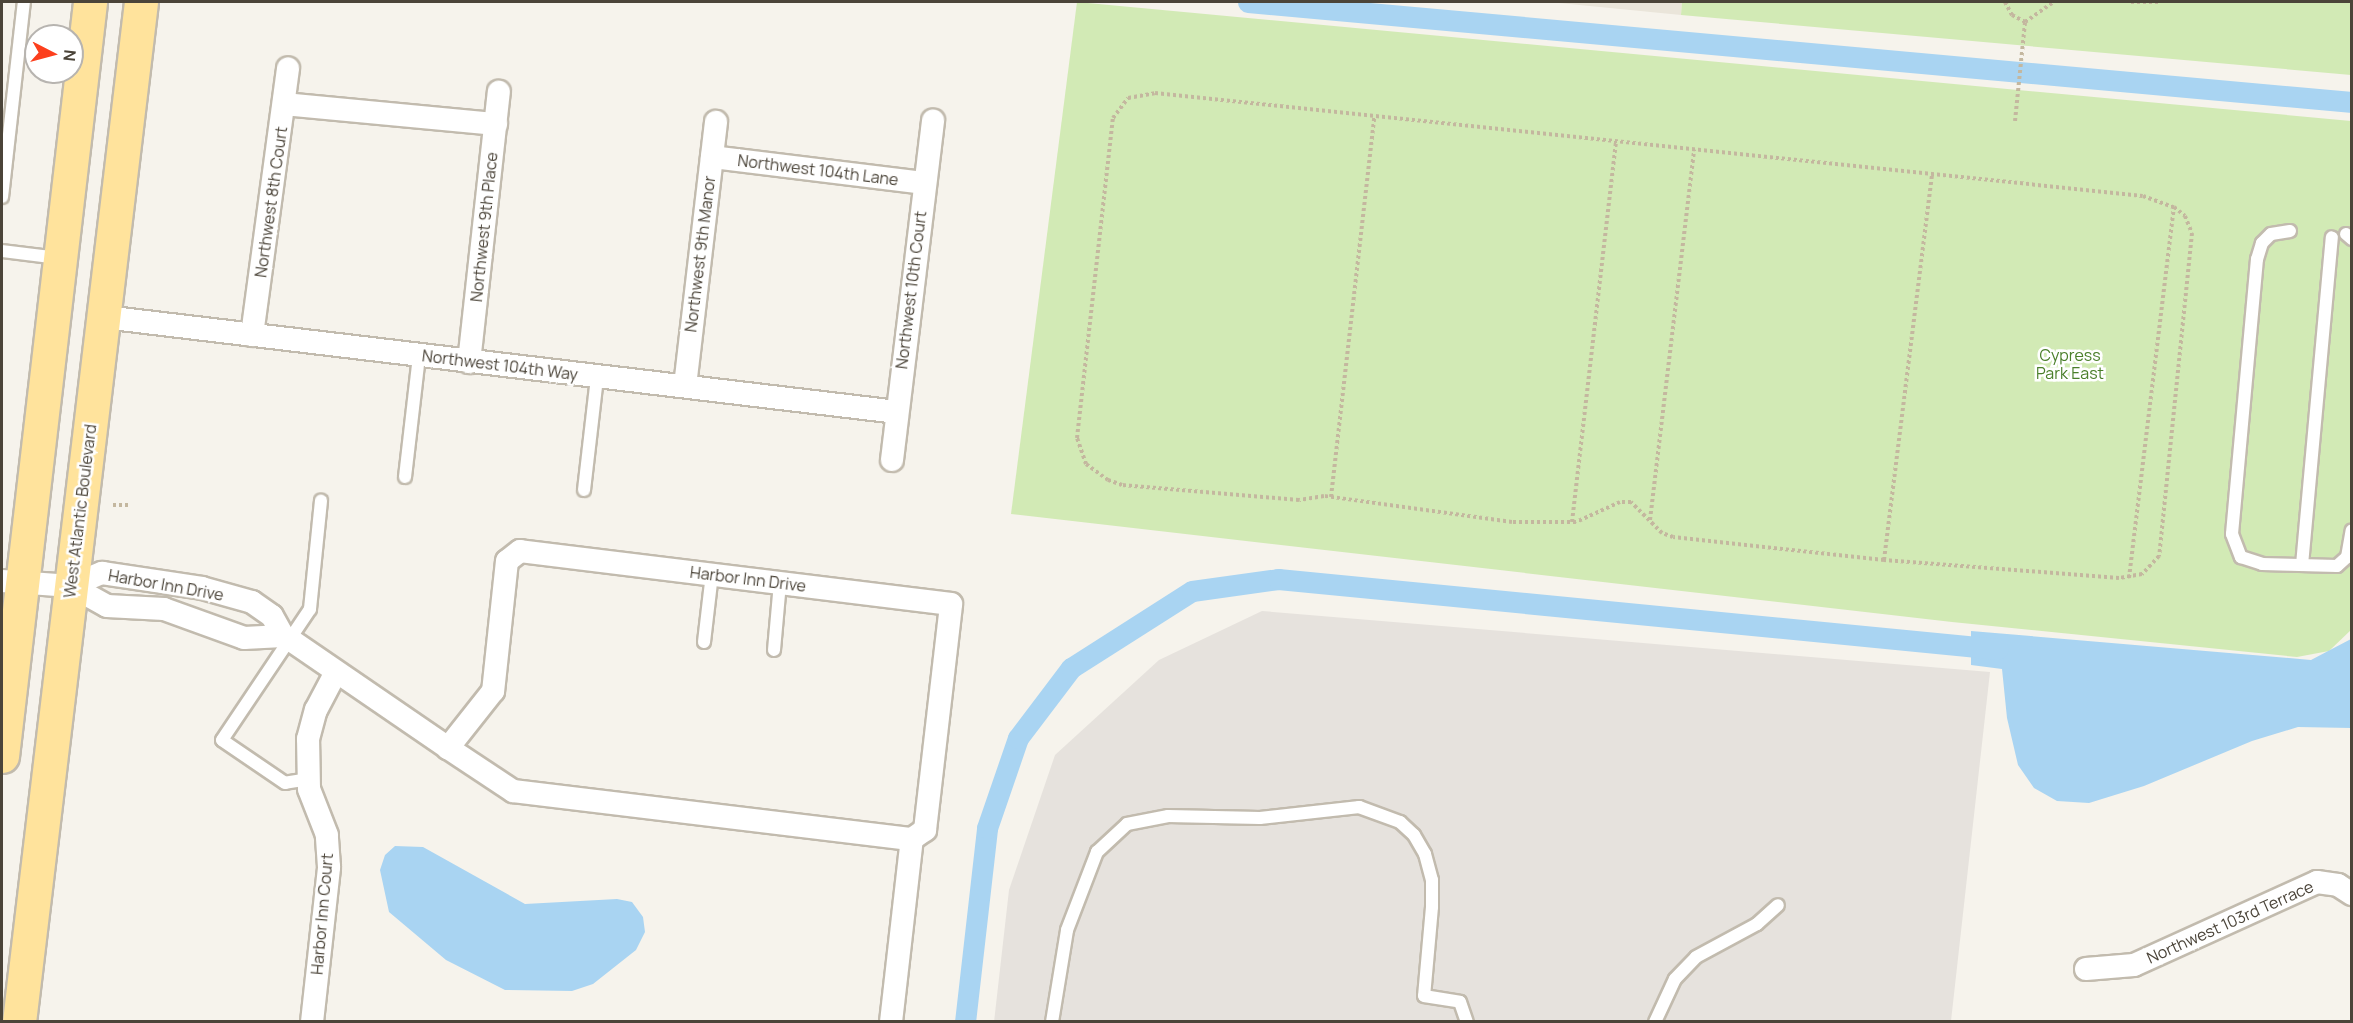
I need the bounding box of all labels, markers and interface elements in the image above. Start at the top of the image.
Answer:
north arrow [24,24,84,84]
text: N [58,49,81,63]
street label: Northwest 8th Court [251,125,291,279]
street label: Northwest 9th Place [467,151,501,303]
street label: Northwest 104th Lane [737,151,899,189]
street label: Northwest 9th Manor [681,175,719,333]
street label: Northwest 10th Court [892,210,930,370]
park label: Cypress Park East [2036,345,2104,383]
street label: Northwest 104th Way [421,346,579,384]
street label: West Atlantic Boulevard [60,423,100,599]
street label: Harbor Inn Drive [689,562,807,596]
street label: Harbor Inn Drive [107,565,225,605]
street label: Harbor Inn Court [307,852,337,976]
street label: Northwest 103rd Terrace [2144,877,2316,967]

